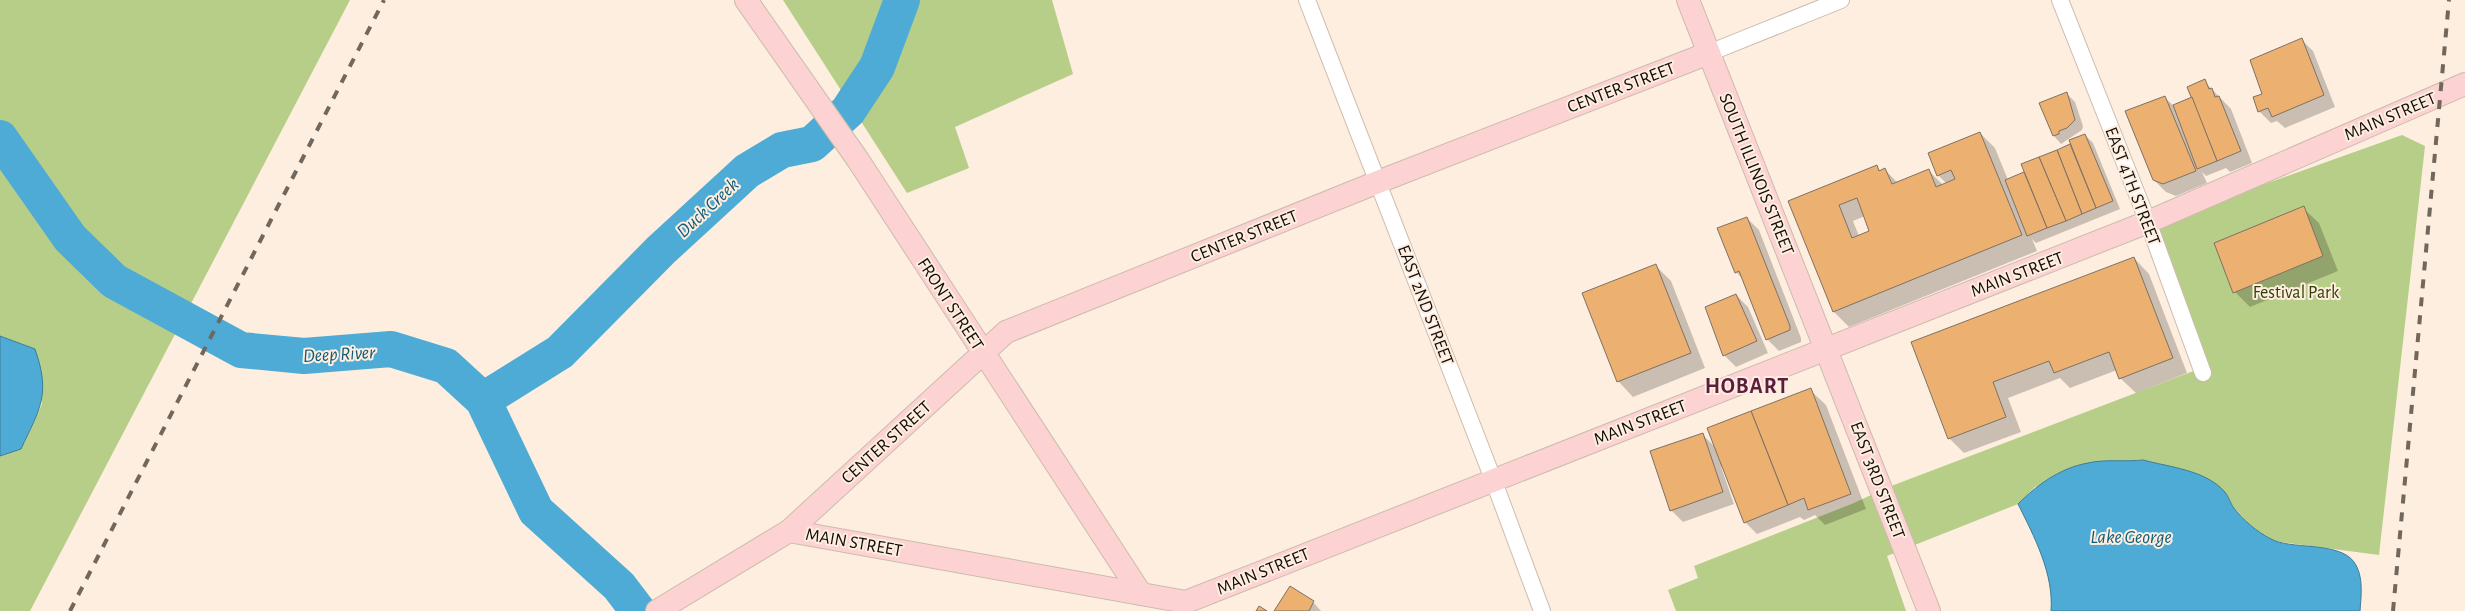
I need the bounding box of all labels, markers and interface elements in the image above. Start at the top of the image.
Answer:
street label: CENTER STREET [1565,59,1678,117]
street label: MAIN STREET [2342,89,2439,144]
street label: SOUTH ILLINOIS STREET [1715,91,1797,258]
street label: EAST 4TH STREET [2101,125,2163,248]
water label: Duck Creek [673,175,743,241]
street label: CENTER STREET [1188,207,1301,267]
street label: EAST 2ND STREET [1394,243,1456,368]
street label: MAIN STREET [1968,249,2066,301]
street label: FRONT STREET [914,255,987,354]
park label: Festival Park [2253,284,2340,302]
water label: Deep River [303,343,376,366]
district label: HOBART [1705,375,1789,397]
street label: MAIN STREET [1591,397,1689,449]
street label: CENTER STREET [838,398,935,487]
street label: EAST 3RD STREET [1846,419,1908,542]
street label: MAIN STREET [804,526,904,560]
water label: Lake George [2090,528,2172,547]
street label: MAIN STREET [1215,545,1312,599]

